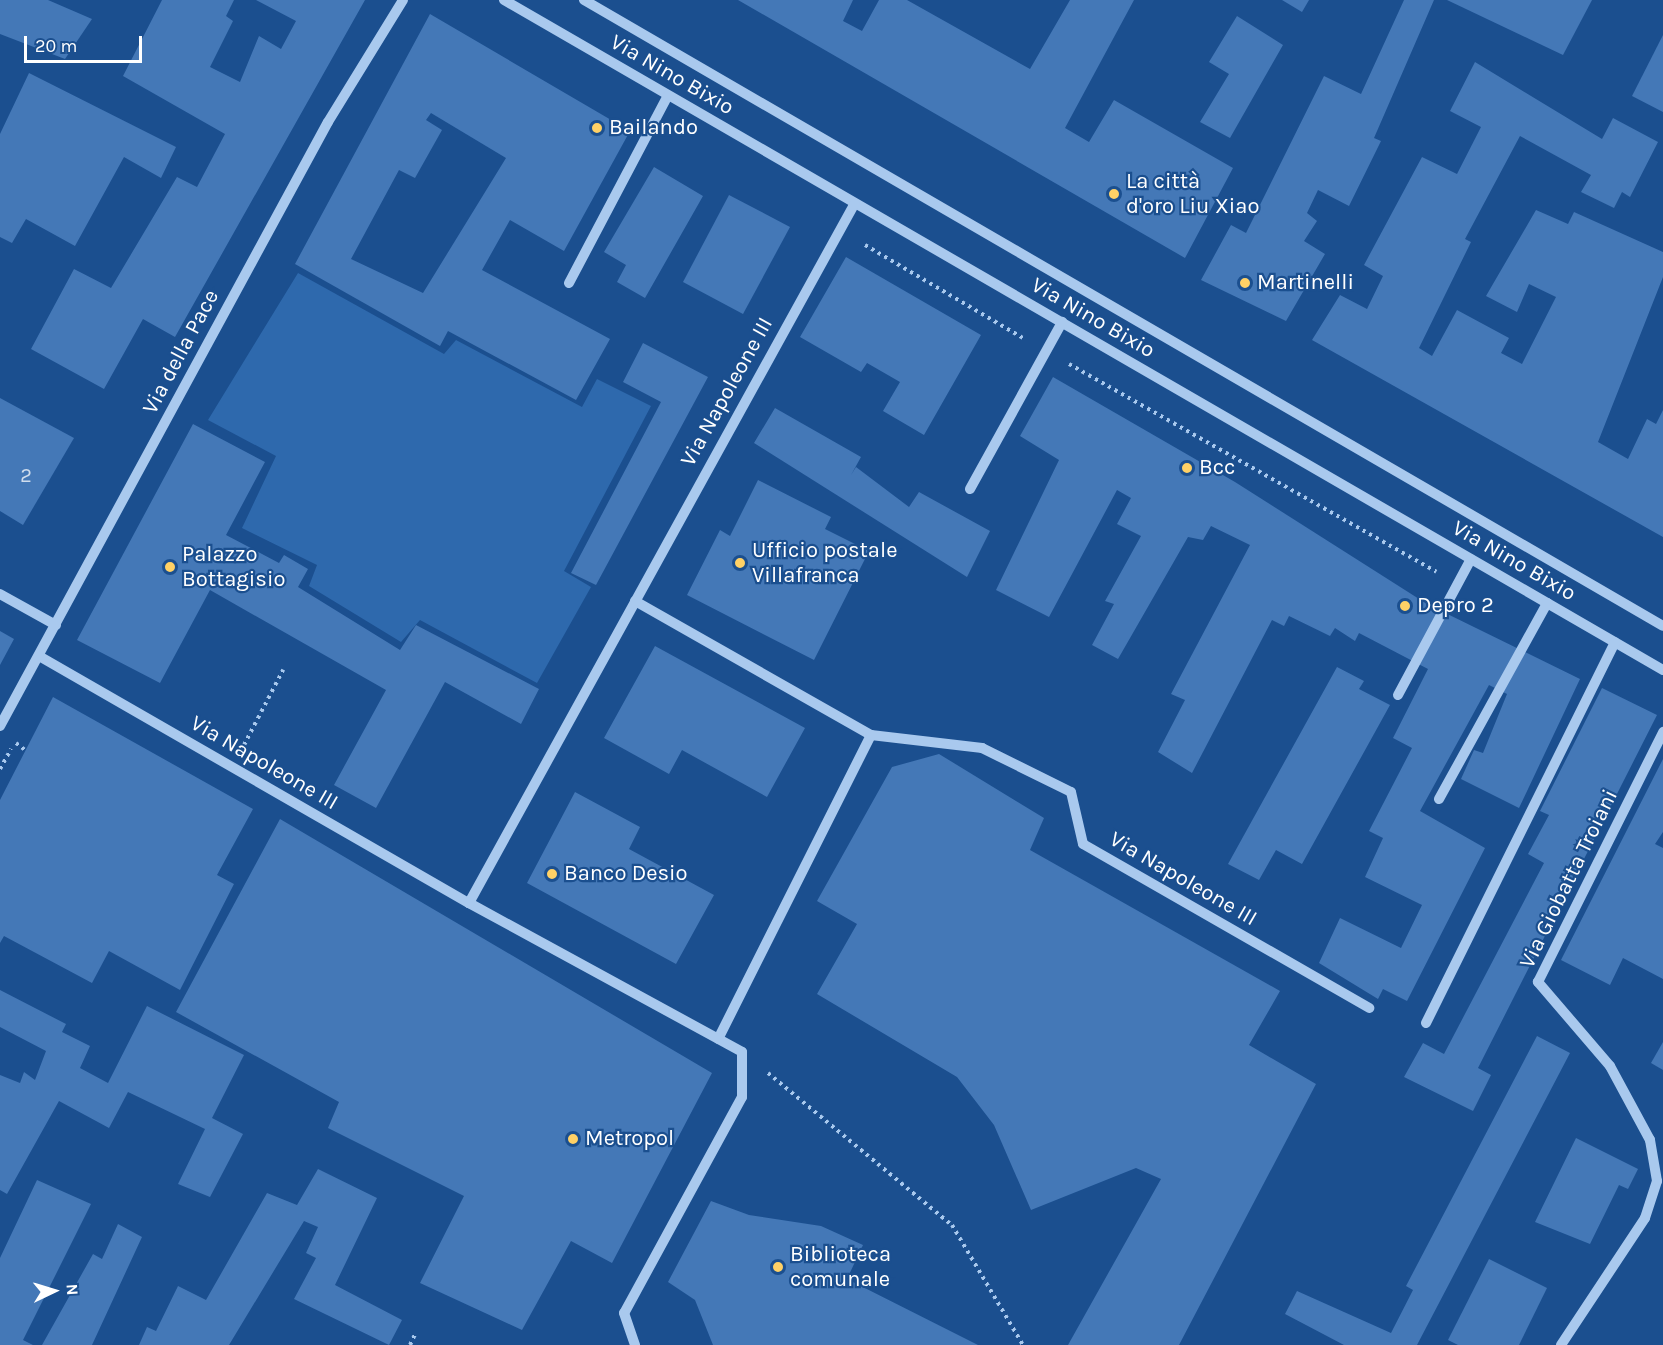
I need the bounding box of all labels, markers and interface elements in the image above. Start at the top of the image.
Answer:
scale bar [27,24,146,62]
street label: Via Nino Bixio [605,29,739,121]
text: 20 m [35,35,77,57]
place label: Bailando [609,115,698,141]
marker: Bailando [590,121,604,135]
place label: La città d'oro Liu Xiao [1126,168,1259,220]
marker: La città d'oro Liu Xiao [1107,187,1121,201]
place label: Martinelli [1257,270,1354,296]
street label: Via Nino Bixio [1026,272,1160,364]
marker: Martinelli [1238,276,1252,290]
street label: Via della Pace [137,285,225,419]
street label: Via Napoleone III [675,313,779,471]
place label: Bcc [1199,455,1235,481]
marker: Bcc [1180,461,1194,475]
house number: 2 [20,463,32,487]
street label: Via Nino Bixio [1447,515,1581,607]
place label: Ufficio postale Villafranca [752,537,897,588]
place label: Palazzo Bottagisio [182,541,285,592]
marker: Ufficio postale Villafranca [733,556,747,570]
marker: Palazzo Bottagisio [163,560,177,574]
place label: Depro 2 [1417,593,1494,619]
marker: Depro 2 [1398,599,1412,613]
street label: Via Napoleone III [185,710,343,816]
street label: Via Giobatta Troiani [1514,785,1624,973]
street label: Via Napoleone III [1104,826,1262,932]
place label: Banco Desio [564,861,688,887]
marker: Banco Desio [545,867,559,881]
place label: Metropol [585,1126,674,1152]
marker: Metropol [566,1132,580,1146]
place label: Biblioteca comunale [790,1241,891,1292]
marker: Biblioteca comunale [771,1260,785,1274]
north arrow [24,1261,84,1321]
text: N [63,1283,82,1296]

